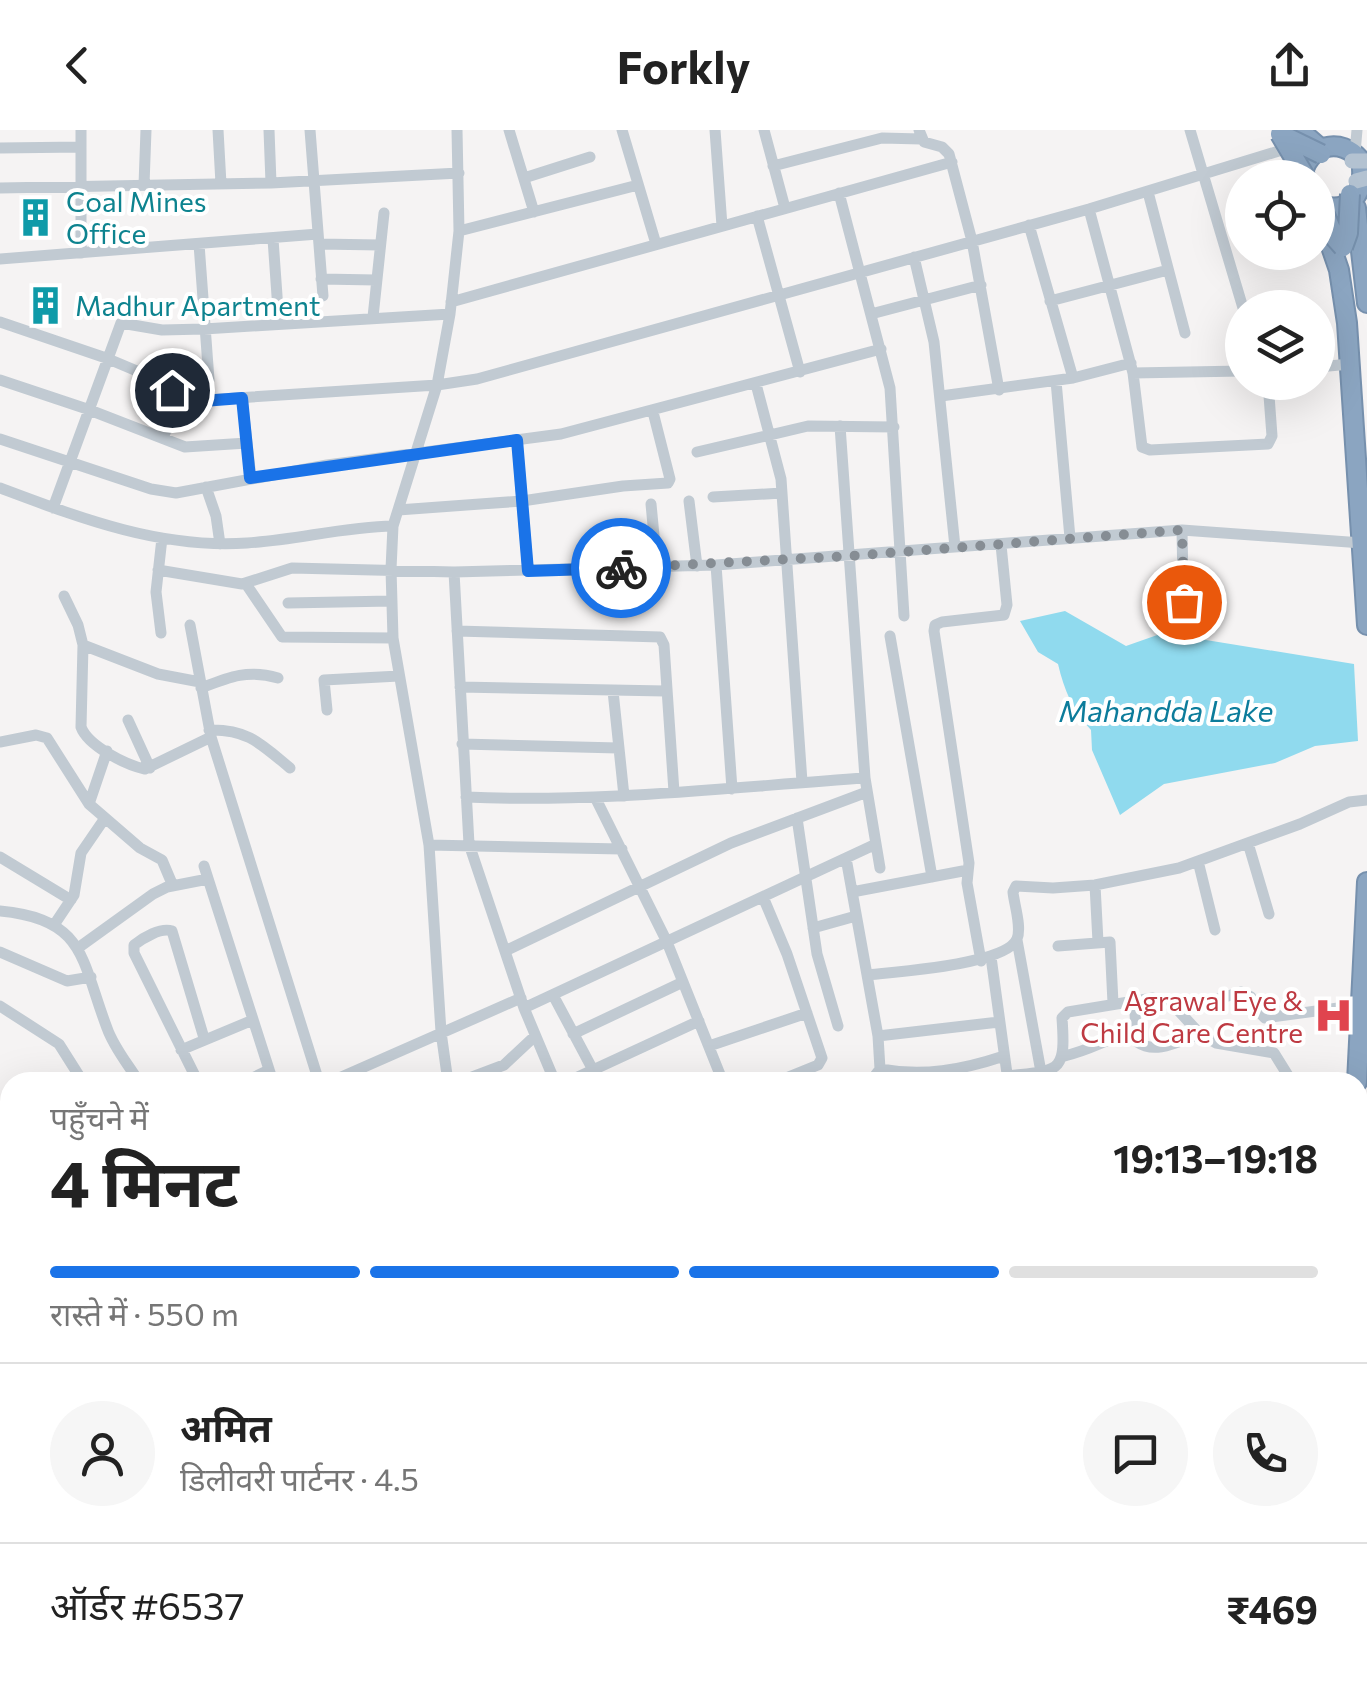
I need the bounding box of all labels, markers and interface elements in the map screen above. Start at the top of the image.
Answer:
icon: back [50,38,105,93]
text: Forkly [617,38,750,93]
icon: share [1262,38,1317,93]
map controls [1225,160,1335,400]
button: locate [1225,160,1335,270]
place label: Coal Mines Office [66,184,207,250]
building icon: Coal Mines Office [15,196,57,238]
building icon: Madhur Apartment [24,284,66,326]
place label: Madhur Apartment [75,288,321,322]
button: layers [1225,290,1335,400]
pin [130,348,215,433]
icon: home [145,363,200,418]
courier [571,518,671,618]
icon: bike [594,541,649,596]
pin [1142,560,1227,645]
icon: bag [1157,575,1212,630]
water label: Mahandda Lake [1059,691,1273,728]
place label: Agrawal Eye & Child Care Centre [1080,983,1303,1049]
hospital icon: Agrawal Eye & Child Care Centre [1312,995,1354,1037]
text: पहुँचने में [50,1097,149,1137]
text: 19:13–19:18 [1113,1134,1318,1181]
text: 4 मिनट [50,1141,239,1220]
text: रास्ते में · 550 m [50,1293,239,1333]
button: person [50,1401,155,1506]
button: chat [1083,1401,1188,1506]
button: phone [1213,1401,1318,1506]
text: अमित [180,1403,272,1450]
text: डिलीवरी पार्टनर · 4.5 [180,1458,419,1498]
text: ऑर्डर #6537 [50,1581,244,1628]
text: ₹469 [1226,1585,1318,1632]

